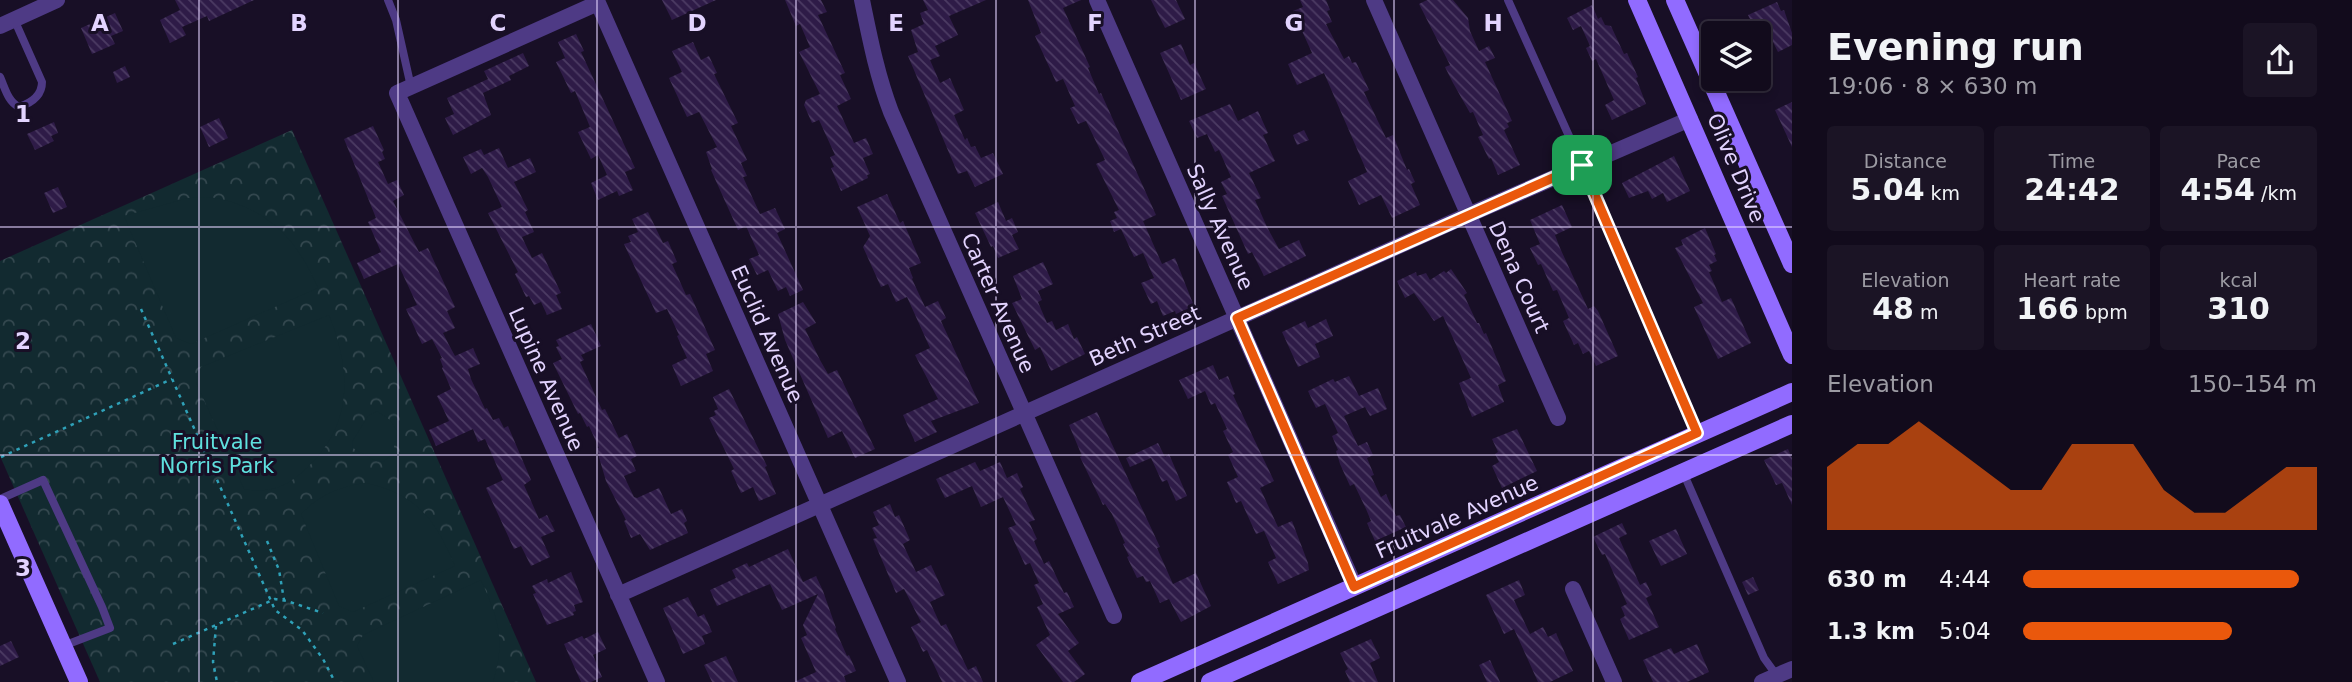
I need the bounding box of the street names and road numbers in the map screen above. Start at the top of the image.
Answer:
street label: Olive Drive [1702,110,1770,226]
street label: Sally Avenue [1182,160,1258,294]
street label: Dena Court [1484,217,1554,337]
street label: Carter Avenue [956,229,1040,377]
street label: Euclid Avenue [726,262,808,406]
street label: Beth Street [1086,301,1204,371]
street label: Lupine Avenue [504,303,588,455]
street label: Fruitvale Avenue [1372,470,1542,564]

